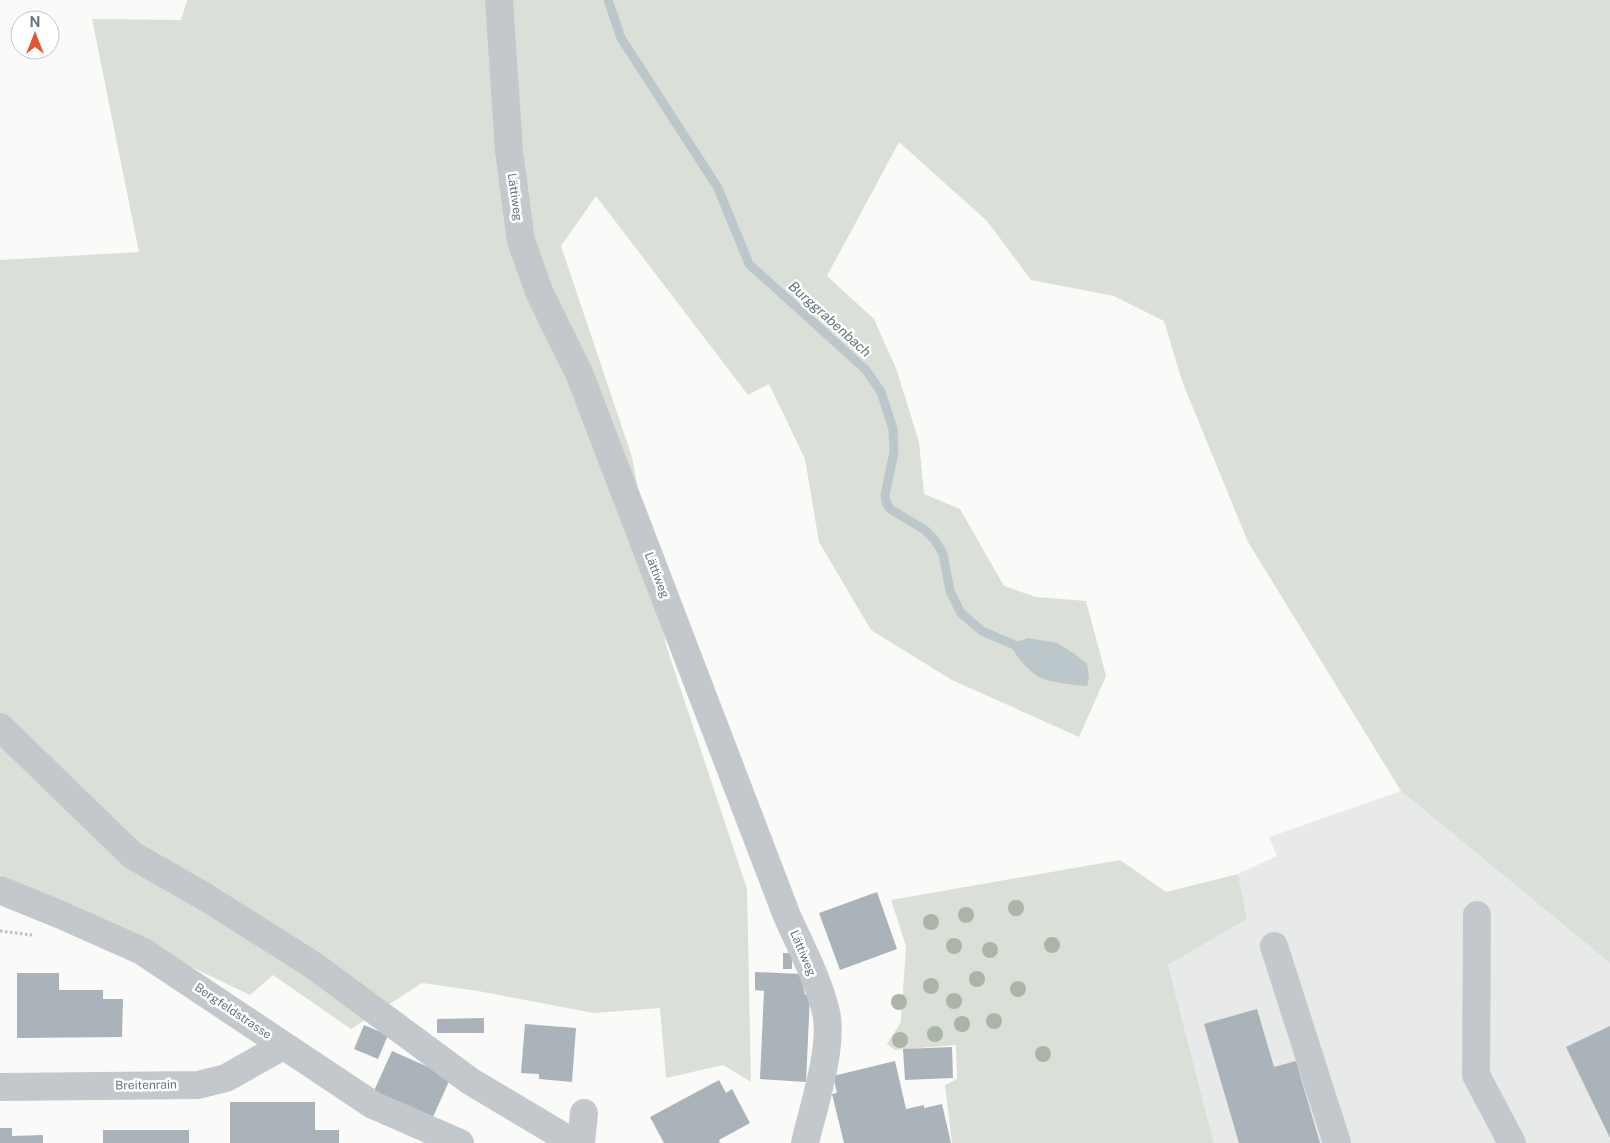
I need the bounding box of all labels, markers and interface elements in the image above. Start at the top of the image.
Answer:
north arrow [10,10,60,60]
text: N [30,14,40,30]
street label: Lättiweg [505,172,525,222]
water label: Burggrabenbach [786,278,874,360]
street label: Lättiweg [642,550,672,600]
street label: Lättiweg [787,928,819,978]
street label: Bergfeldstrasse [192,980,274,1042]
street label: Breitenrain [115,1077,177,1093]

